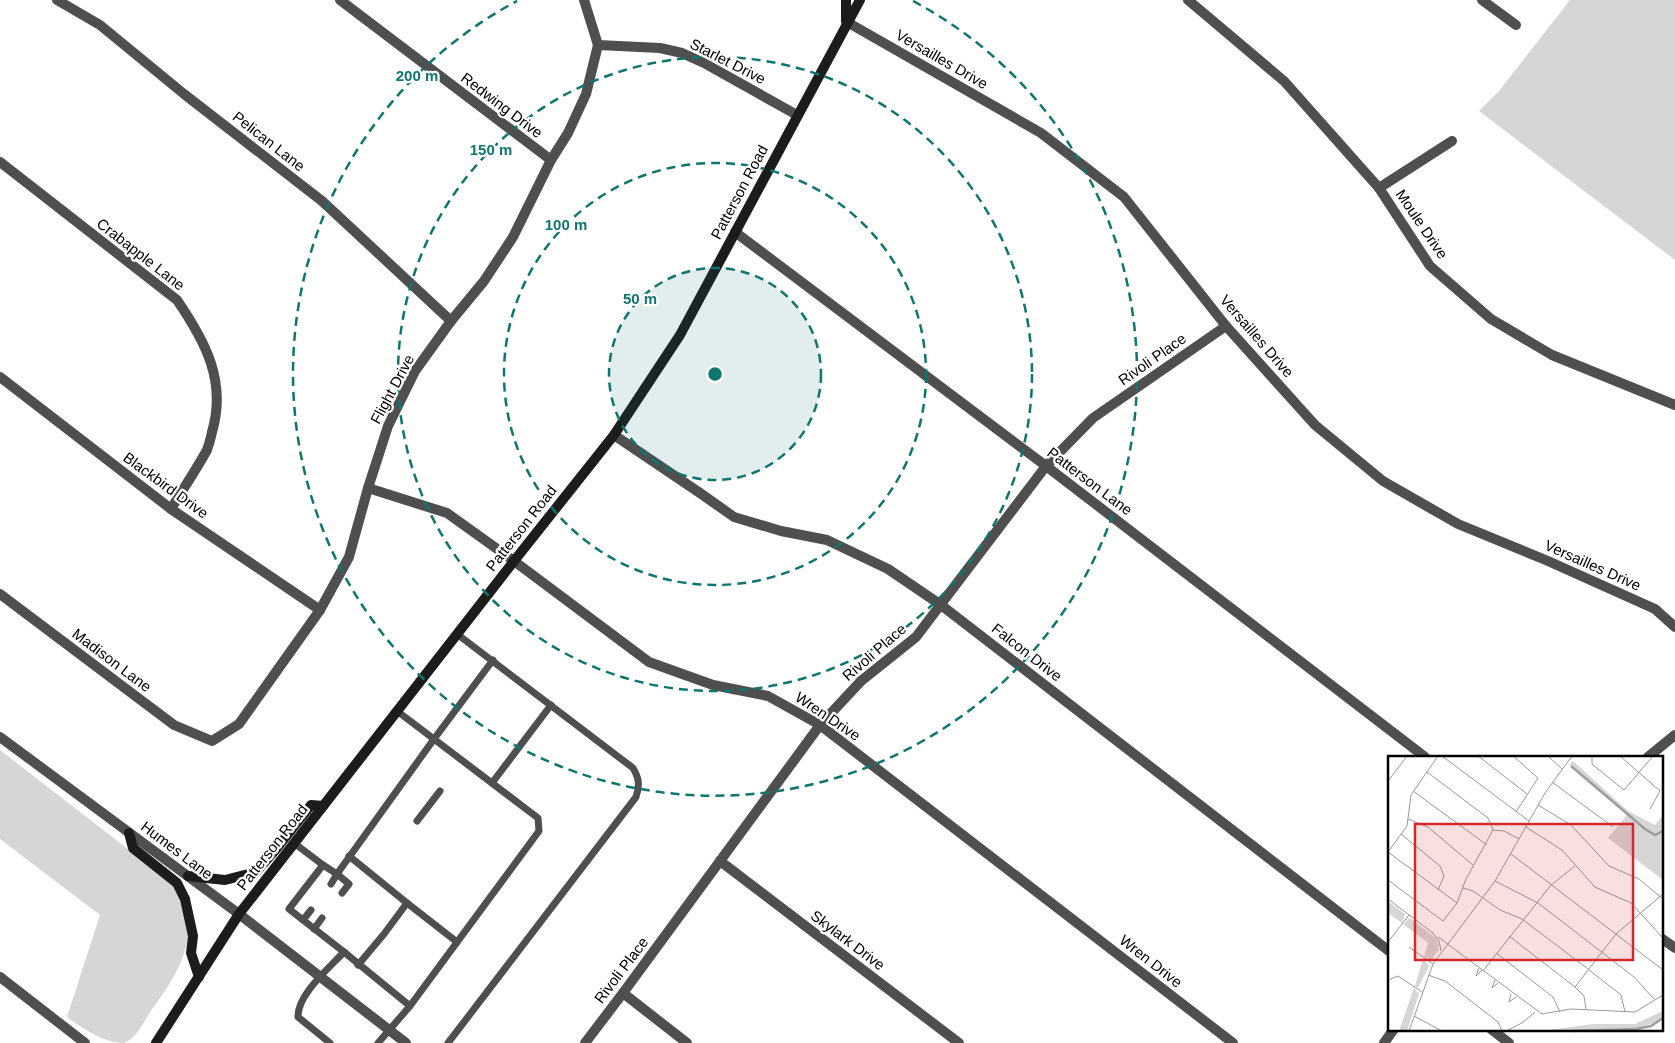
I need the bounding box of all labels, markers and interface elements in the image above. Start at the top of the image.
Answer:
street label: Versailles Drive [893,26,991,92]
street label: Starlet Drive [687,35,769,87]
text: 200 m [396,67,438,84]
street label: Redwing Drive [458,69,546,141]
street label: Pelican Lane [230,108,308,174]
text: 150 m [470,141,512,158]
street label: Patterson Road [707,142,771,242]
street label: Moule Drive [1393,186,1451,262]
street label: Crabapple Lane [94,214,188,294]
text: 100 m [545,216,587,233]
text: 50 m [623,290,657,307]
street label: Versailles Drive [1217,291,1297,381]
street label: Rivoli Place [1115,330,1189,388]
street label: Flight Drive [367,352,417,426]
centre of rings [706,365,724,383]
street label: Patterson Lane [1044,444,1136,518]
street label: Blackbird Drive [120,448,212,522]
street label: Patterson Road [482,482,560,574]
street label: Versailles Drive [1542,536,1644,594]
street label: Falcon Drive [989,619,1065,685]
street label: Rivoli Place [839,620,909,684]
street label: Madison Lane [69,625,155,695]
street label: Wren Drive [792,688,864,744]
inset map [1388,756,1662,1030]
street label: Patterson Road [233,801,311,893]
street label: Humes Lane [138,818,216,882]
street label: Skylark Drive [808,907,888,973]
street label: Wren Drive [1116,931,1186,991]
street label: Rivoli Place [591,934,651,1006]

